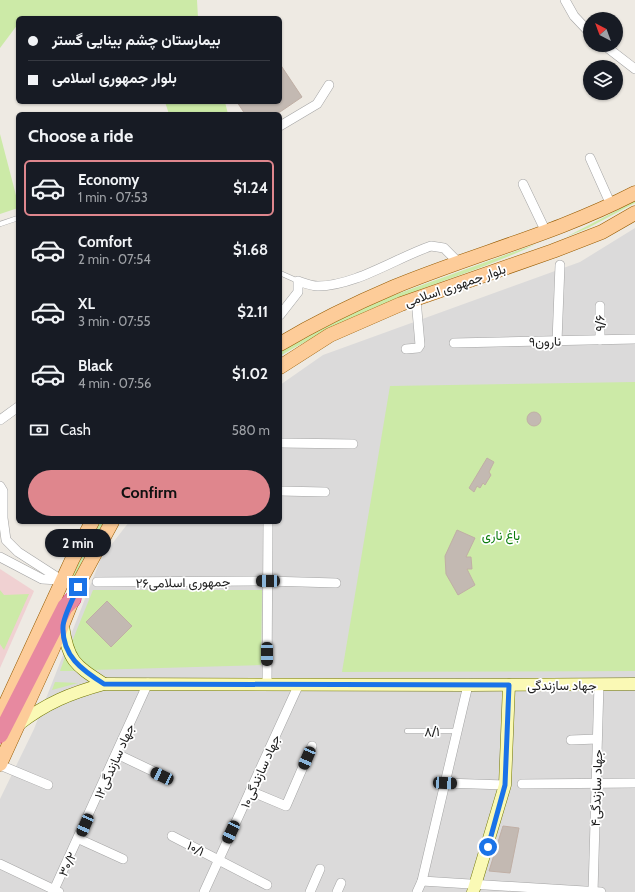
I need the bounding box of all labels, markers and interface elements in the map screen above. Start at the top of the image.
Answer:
north arrow [583,12,623,52]
map controls [583,12,623,100]
text: بیمارستان چشم بینایی گستر [52,31,221,49]
button: layers [583,60,623,100]
text: بلوار جمهوری اسلامی [52,69,177,87]
text: Choose a ride [28,125,133,147]
icon: car [30,170,66,206]
text: Economy [78,171,139,189]
text: $1.24 [233,179,268,197]
text: 1 min · 07:53 [78,189,148,205]
icon: car [30,232,66,268]
text: Comfort [78,233,132,251]
text: $1.68 [233,241,268,259]
text: 2 min · 07:54 [78,251,151,267]
street label: بلوار جمهوری اسلامی [402,260,508,311]
icon: car [30,294,66,330]
text: XL [78,295,95,313]
text: $2.11 [237,303,268,321]
text: 3 min · 07:55 [78,313,151,329]
street label: ۹/۶ [592,315,608,331]
street label: نارون۹ [529,333,562,350]
icon: car [30,356,66,392]
text: Black [78,357,113,375]
text: $1.02 [232,365,268,383]
text: 4 min · 07:56 [78,375,151,391]
icon: cash [28,419,50,441]
text: Cash [60,421,91,439]
text: 580 m [232,422,270,438]
button: Confirm [28,470,270,516]
park label: باغ ناری [482,527,520,545]
callout: 2 min [45,529,111,557]
text: 2 min [62,535,94,551]
street label: جمهوری اسلامی۲۶ [135,573,231,592]
car [256,575,280,587]
route end [69,578,87,596]
car [261,642,273,666]
street label: جهاد سازندگی [527,677,597,694]
street label: جهاد سازندگی۱۲ [90,721,139,801]
street label: ۸/۱ [424,723,440,739]
street label: جهاد سازندگی۱۰ [237,731,284,811]
car [297,745,317,771]
street label: جهاد سازندگی۴ [587,749,606,827]
car [149,765,175,787]
car [433,776,457,790]
car [75,812,95,838]
car [220,819,242,845]
street label: ۱۰/۱ [185,837,207,859]
route start [479,838,497,856]
street label: ۳۰/۲ [54,849,80,879]

